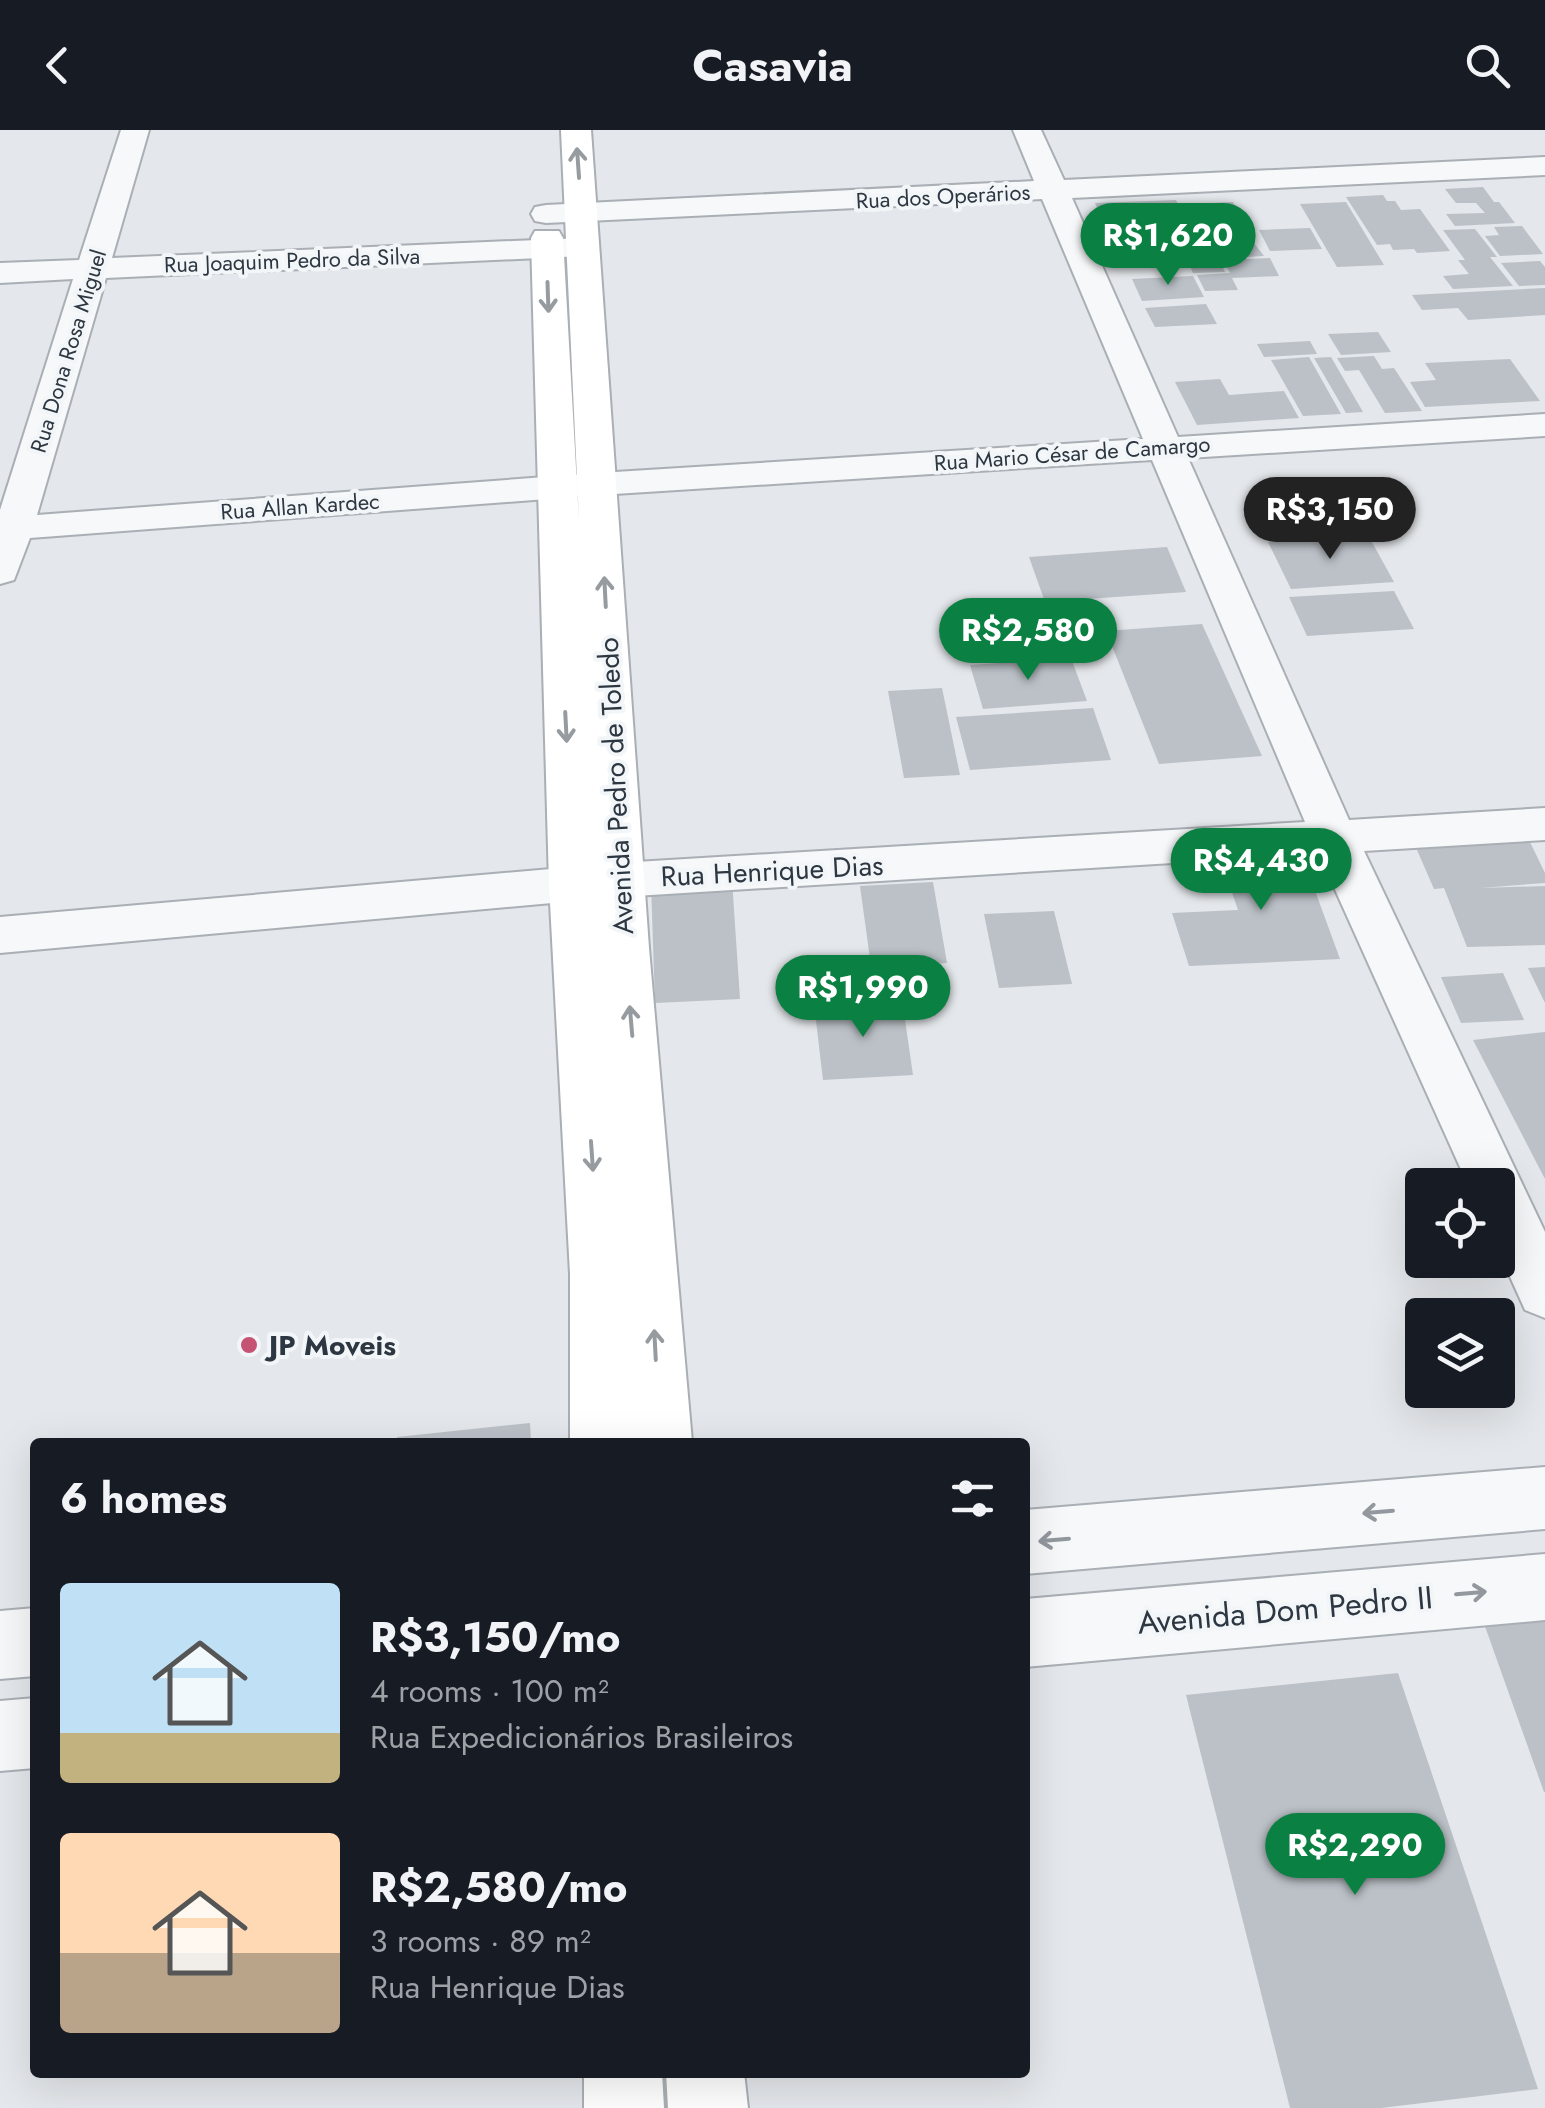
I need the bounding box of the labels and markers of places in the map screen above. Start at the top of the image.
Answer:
pin: R$1,620 [1076,203,1260,288]
pin: R$3,150 [1238,477,1422,562]
pin: R$2,580 [936,598,1120,683]
pin: R$4,430 [1169,828,1353,913]
pin: R$1,990 [771,955,955,1040]
place label: JP Moveis [264,1325,396,1366]
marker: JP Moveis [238,1334,260,1356]
pin: R$2,290 [1263,1813,1447,1898]

